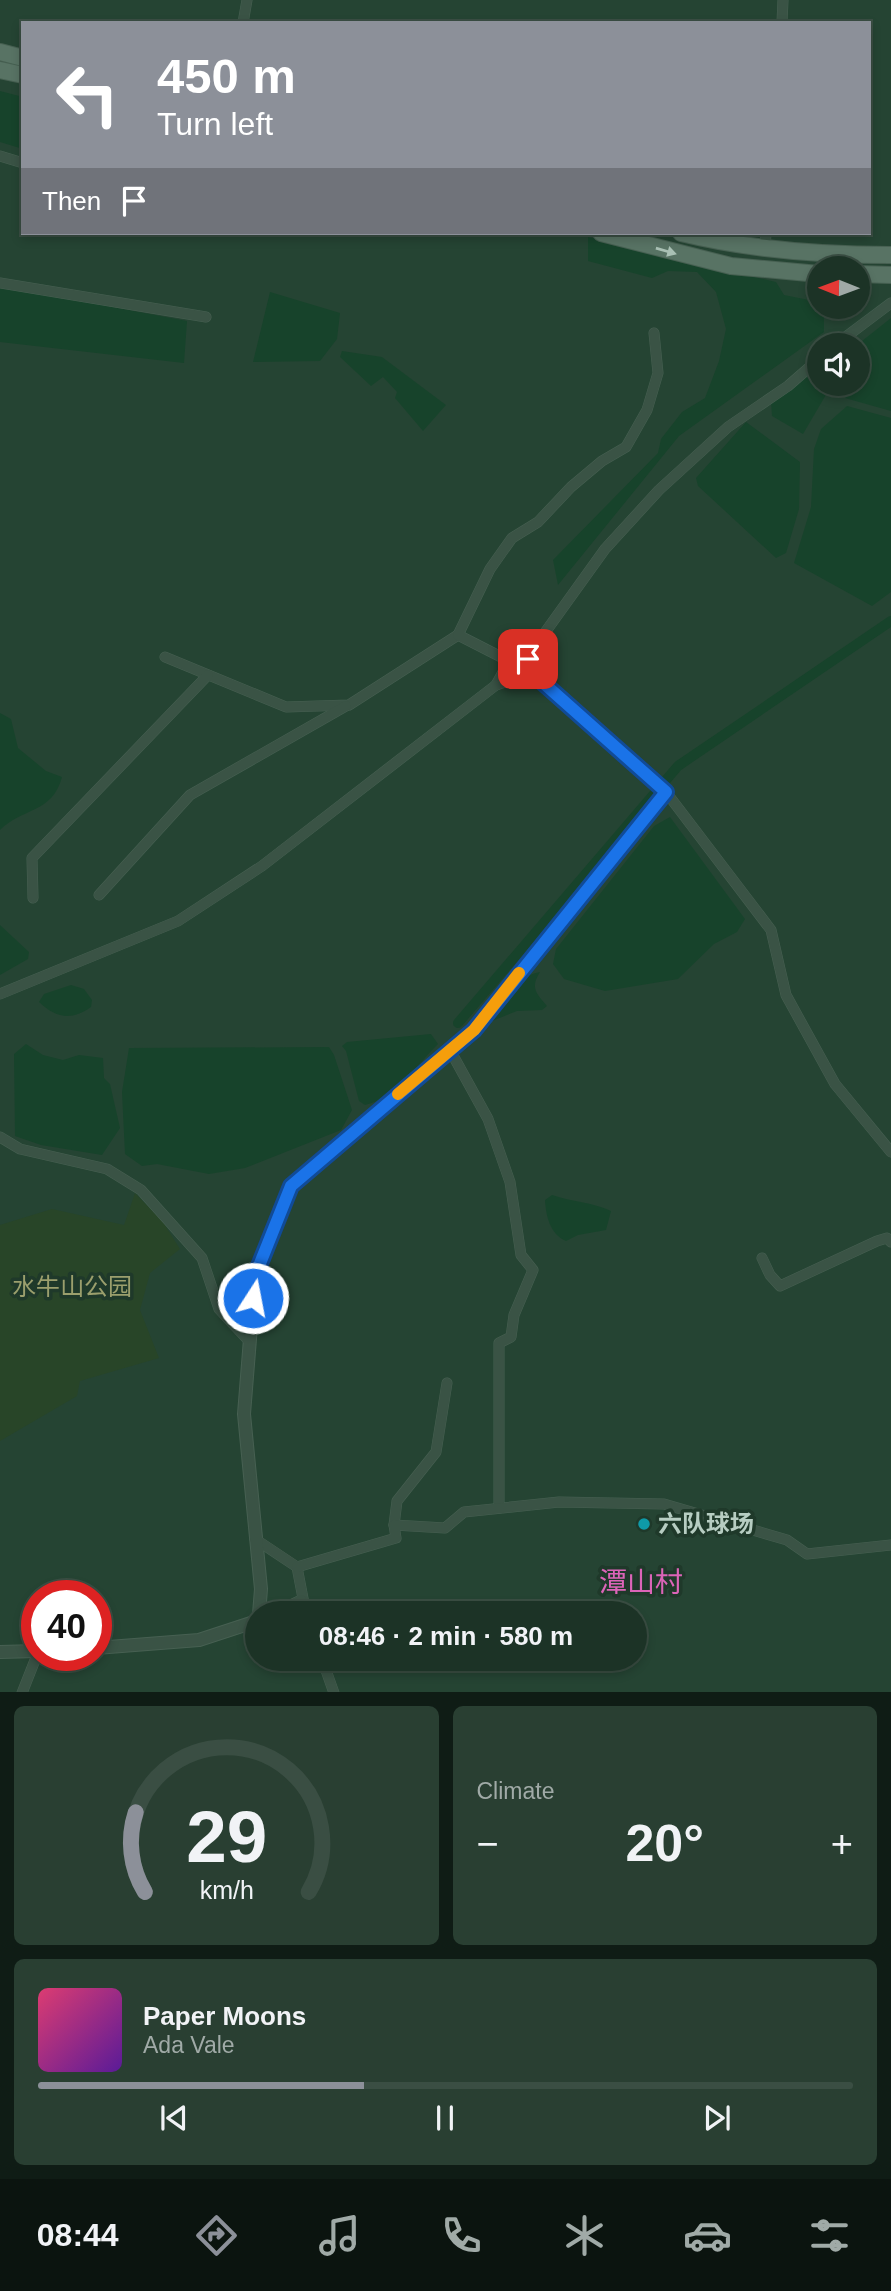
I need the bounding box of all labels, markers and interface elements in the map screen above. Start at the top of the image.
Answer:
icon: left [42,49,133,140]
text: 450 m [157,49,296,103]
text: Turn left [157,106,273,142]
icon: arrive [115,182,153,220]
text: Then [42,186,101,216]
one-way arrow [656,246,678,257]
north arrow [807,256,870,318]
map controls [807,256,870,396]
button: sound [807,333,870,396]
pin [498,629,558,689]
icon: arrive [509,640,547,678]
position arrow [216,1261,290,1335]
park label: 水牛山公园 [12,1273,132,1300]
place label: 六队球场 [658,1510,754,1537]
marker: 六队球场 [636,1516,652,1532]
district label: 潭山村 [599,1567,683,1598]
speed limit sign: 40 [21,1580,112,1671]
text: 08:46 · 2 min · 580 m [319,1621,573,1651]
text: Climate [477,1778,554,1804]
text: 29 [186,1796,267,1877]
text: 20° [625,1814,704,1872]
text: − [477,1823,499,1865]
text: + [831,1823,853,1865]
text: km/h [199,1875,253,1903]
text: Paper Moons [143,2001,306,2031]
text: Ada Vale [143,2032,235,2058]
icon: previous [155,2099,193,2137]
icon: pause [426,2099,464,2137]
icon: next [698,2099,736,2137]
icon: directions [192,2211,241,2260]
icon: music [315,2211,364,2260]
icon: phone [437,2211,486,2260]
icon: climate [560,2211,609,2260]
icon: car [683,2211,732,2260]
icon: filters [805,2211,854,2260]
text: 08:44 [37,2217,119,2253]

